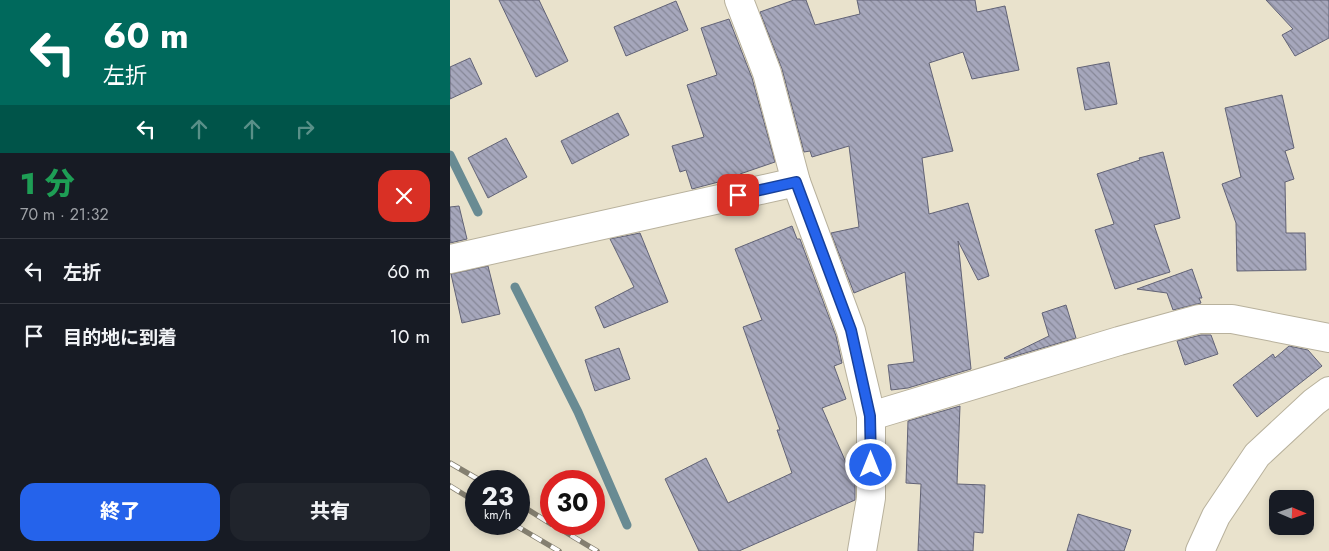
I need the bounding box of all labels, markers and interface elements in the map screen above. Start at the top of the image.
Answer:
text: 60 m [103,11,189,61]
icon: left [20,20,85,85]
text: 左折 [103,59,147,91]
icon: left [132,115,160,143]
icon: ahead [185,115,213,143]
icon: ahead [238,115,266,143]
icon: right [291,115,319,143]
text: 1 分 [20,162,75,205]
button: close [378,170,430,222]
pin [717,174,759,216]
icon: arrive [724,181,752,209]
text: 70 m · 21:32 [20,203,109,226]
icon: left [20,257,48,285]
text: 60 m [387,258,430,285]
text: 左折 [63,259,101,286]
icon: arrive [20,322,48,350]
text: 10 m [390,323,430,350]
text: 目的地に到着 [63,324,177,351]
position arrow [844,438,896,490]
speed limit sign: 30 [540,470,605,535]
text: 23 [482,478,513,514]
button: 終了 [20,483,220,541]
button: 共有 [230,483,430,541]
north arrow [1269,490,1314,535]
map controls [1269,490,1314,535]
text: km/h [484,506,511,524]

